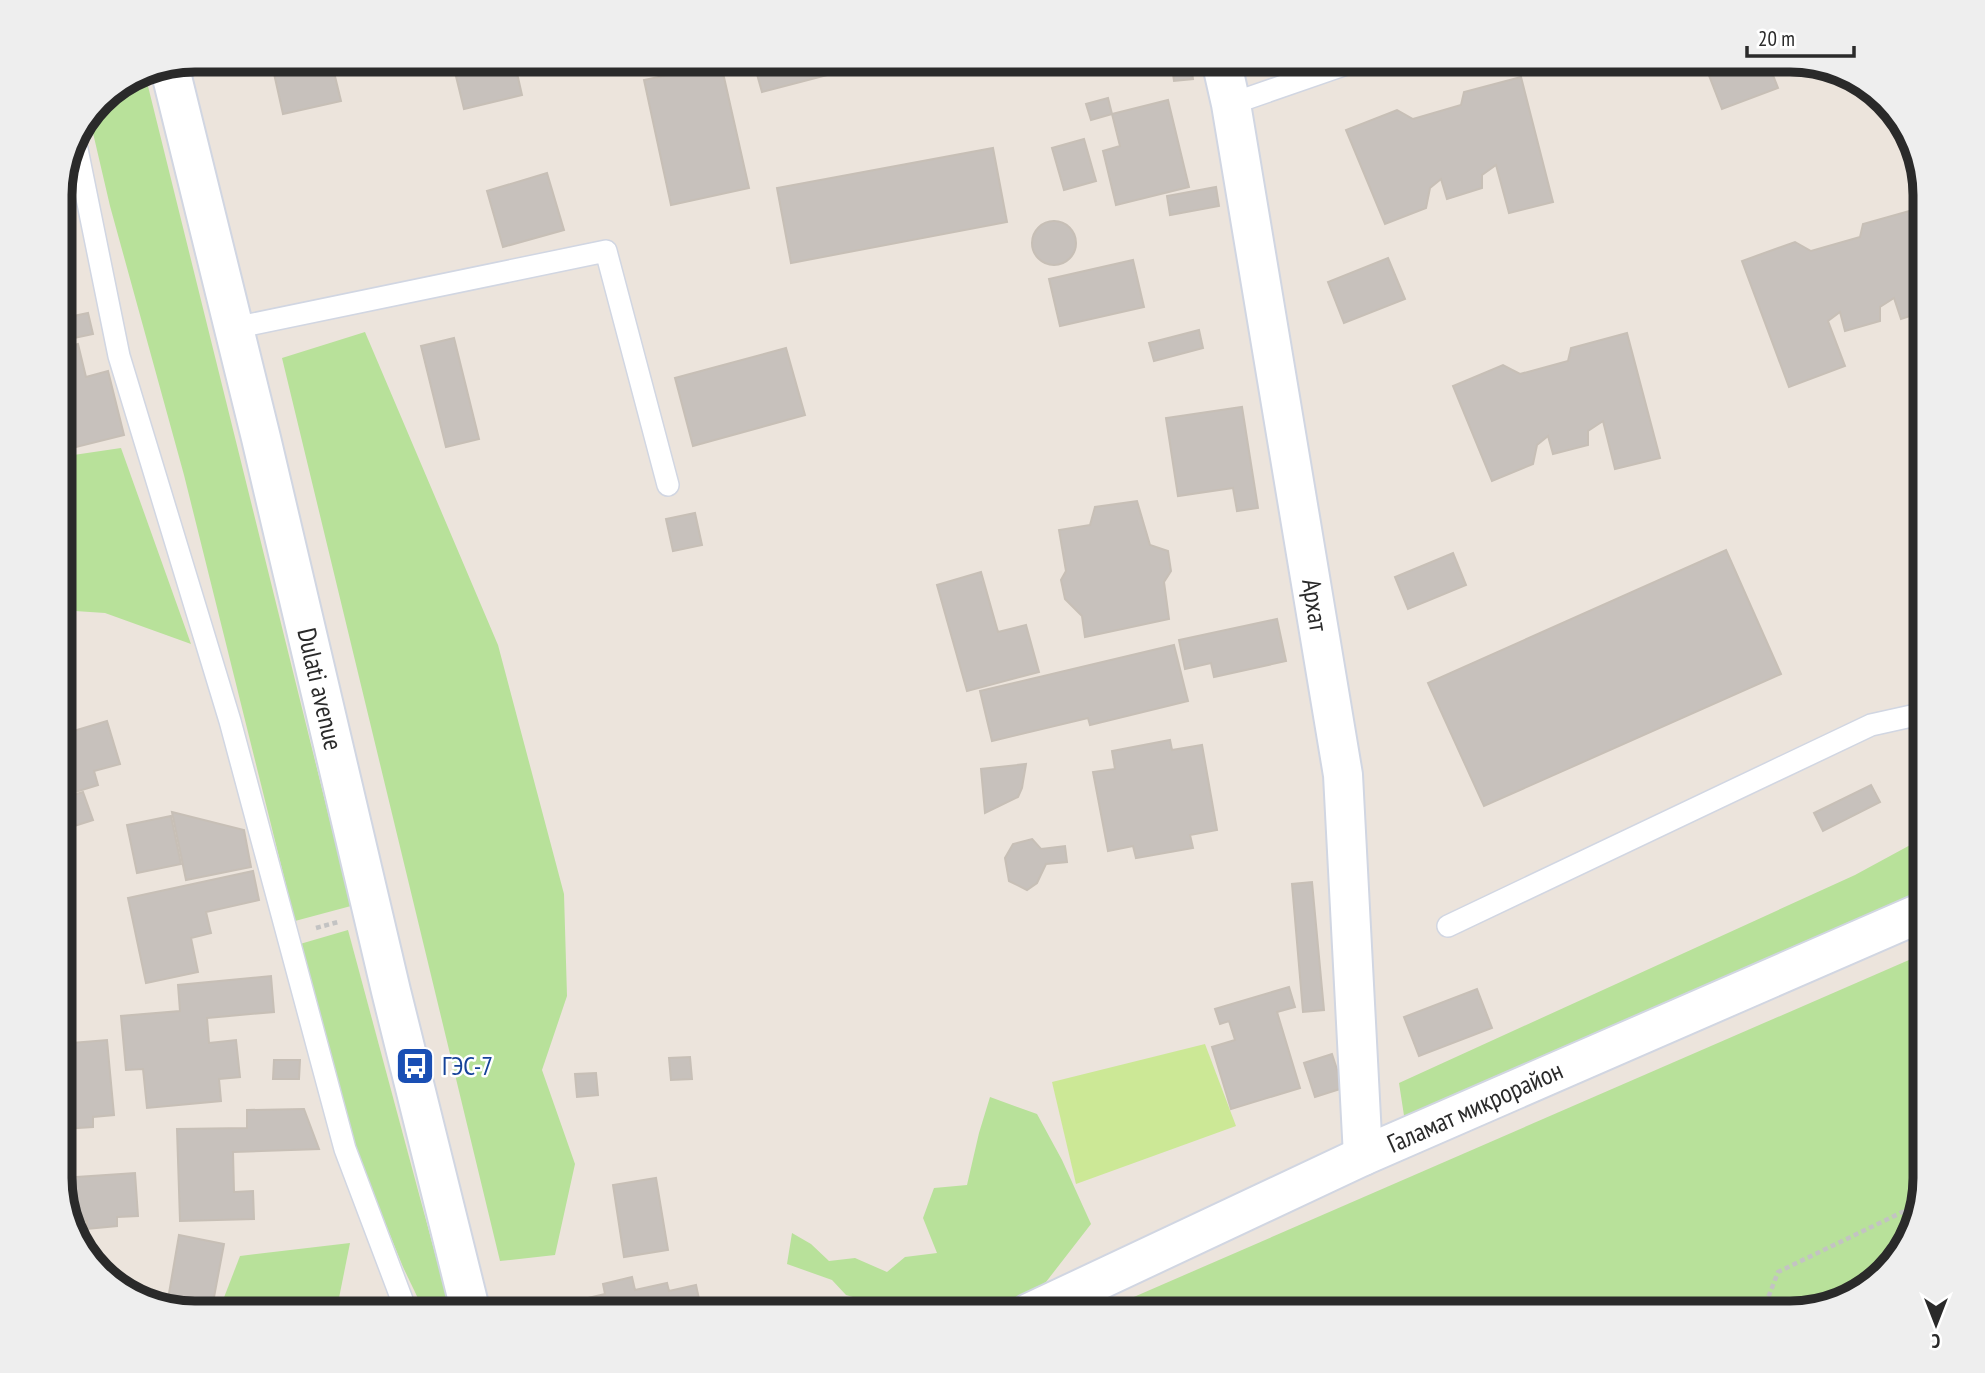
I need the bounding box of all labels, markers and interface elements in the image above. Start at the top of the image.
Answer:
scale bar [1747,14,1854,58]
text: 20 m [1758,25,1795,52]
street label: Архат [1295,576,1336,634]
street label: Dulati avenue [290,625,351,753]
bus stop icon: ГЭС-7 [394,1045,436,1087]
place label: ГЭС-7 [442,1049,493,1082]
street label: Галамат микрорайон [1382,1053,1568,1160]
north arrow [1901,1289,1971,1359]
text: С [1931,1329,1940,1353]

